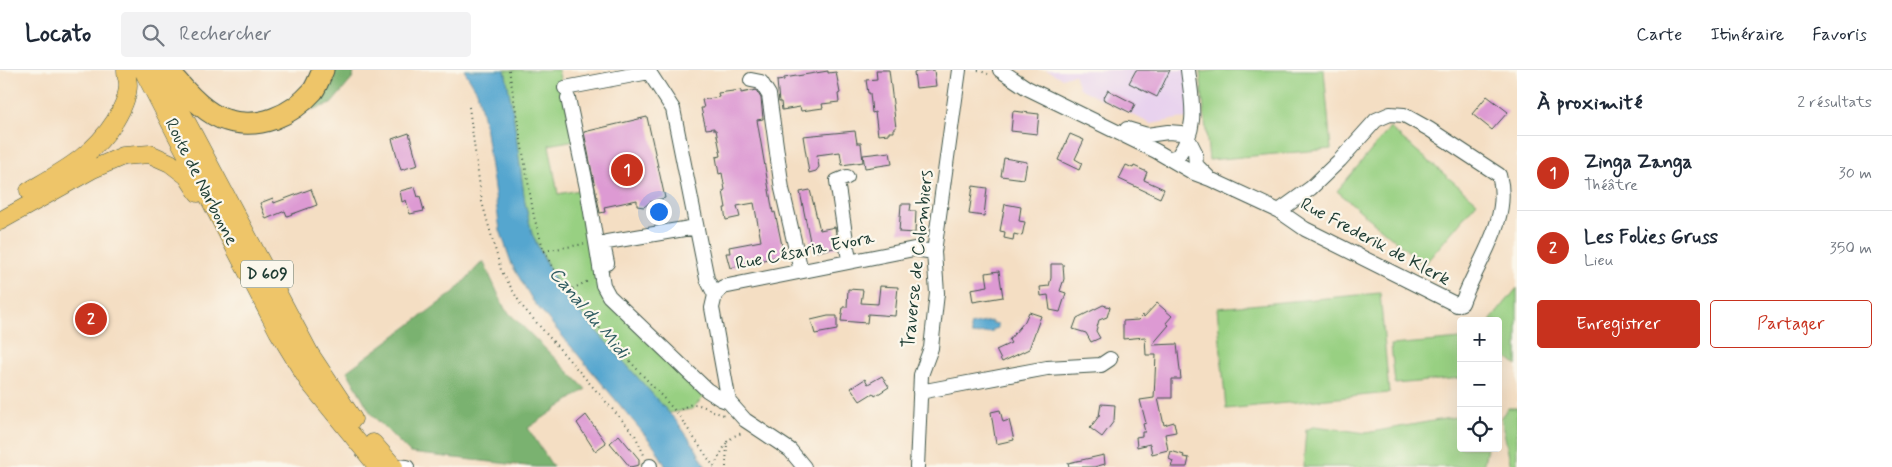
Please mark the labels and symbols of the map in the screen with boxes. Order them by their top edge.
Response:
street label: Route de Narbonne [159,114,243,250]
pin: 1 [611,151,643,189]
street label: Traverse de Colombiers [897,169,939,349]
street label: Rue Frederik de Klerk [1296,192,1454,292]
your location [646,199,672,225]
street label: Rue Césaria Evora [734,226,877,276]
road number: D 609 [241,260,293,288]
water label: Canal du Midi [543,262,636,365]
pin: 2 [75,300,107,338]

